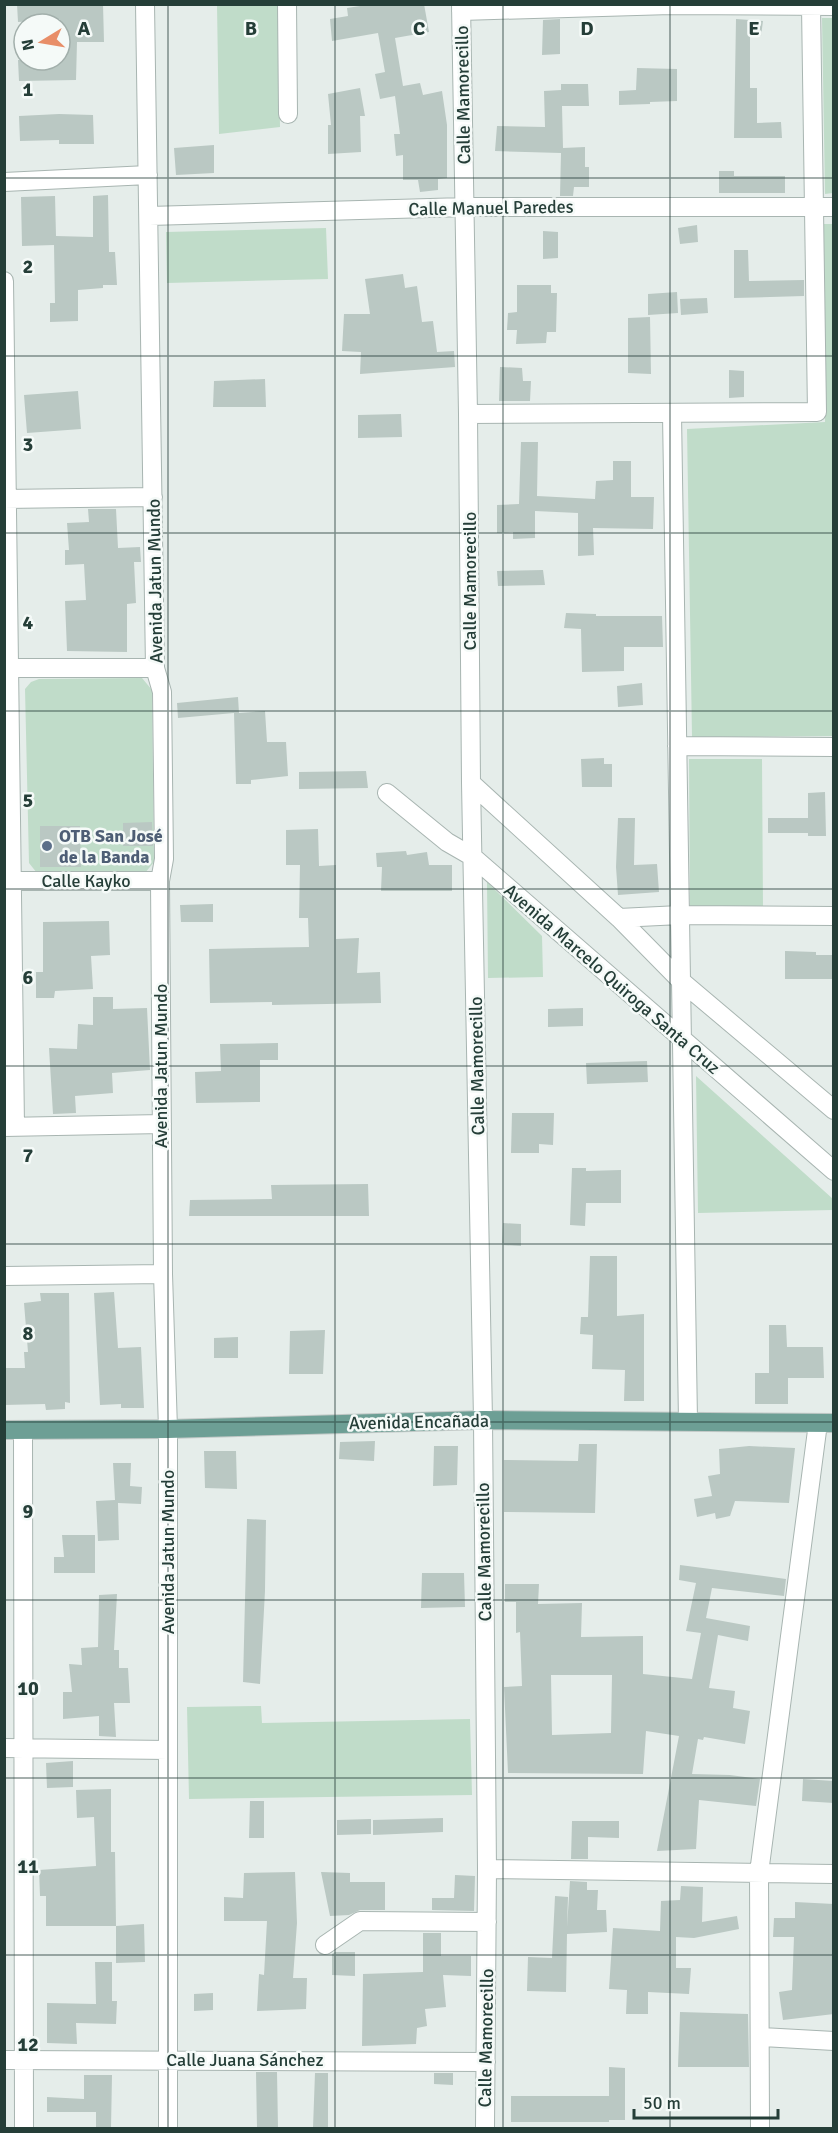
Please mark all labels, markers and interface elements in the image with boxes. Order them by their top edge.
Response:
north arrow [12,12,72,72]
text: A [78,16,91,41]
text: B [245,16,257,41]
text: C [413,16,425,41]
text: D [580,16,594,41]
text: E [748,16,760,41]
street label: Calle Mamorecillo [451,25,475,165]
text: N [17,37,39,52]
text: 1 [23,77,34,102]
street label: Calle Manuel Paredes [408,196,574,220]
text: 2 [23,254,33,279]
text: 3 [23,432,33,457]
street label: Avenida Jatun Mundo [143,499,167,663]
street label: Calle Mamorecillo [459,512,481,650]
text: 4 [23,610,34,635]
text: 5 [23,788,33,813]
place label: OTB San José de la Banda [59,825,163,868]
marker: OTB San José de la Banda [40,839,54,853]
street label: Calle Kayko [41,870,131,892]
street label: Avenida Marcelo Quiroga Santa Cruz [499,879,725,1079]
text: 6 [23,965,34,990]
street label: Avenida Jatun Mundo [150,984,172,1148]
street label: Calle Mamorecillo [465,996,489,1136]
text: 7 [23,1143,34,1168]
text: 8 [23,1321,34,1346]
street label: Avenida Encañada [349,1410,489,1434]
street label: Avenida Jatun Mundo [157,1470,179,1634]
street label: Calle Mamorecillo [472,1482,496,1622]
text: 9 [23,1499,34,1524]
text: 10 [17,1676,39,1701]
text: 11 [17,1854,39,1879]
street label: Calle Mamorecillo [474,1968,498,2108]
text: 12 [17,2032,39,2057]
street label: Calle Juana Sánchez [166,2049,324,2071]
scale bar [634,2082,778,2120]
text: 50 m [643,2092,681,2114]

